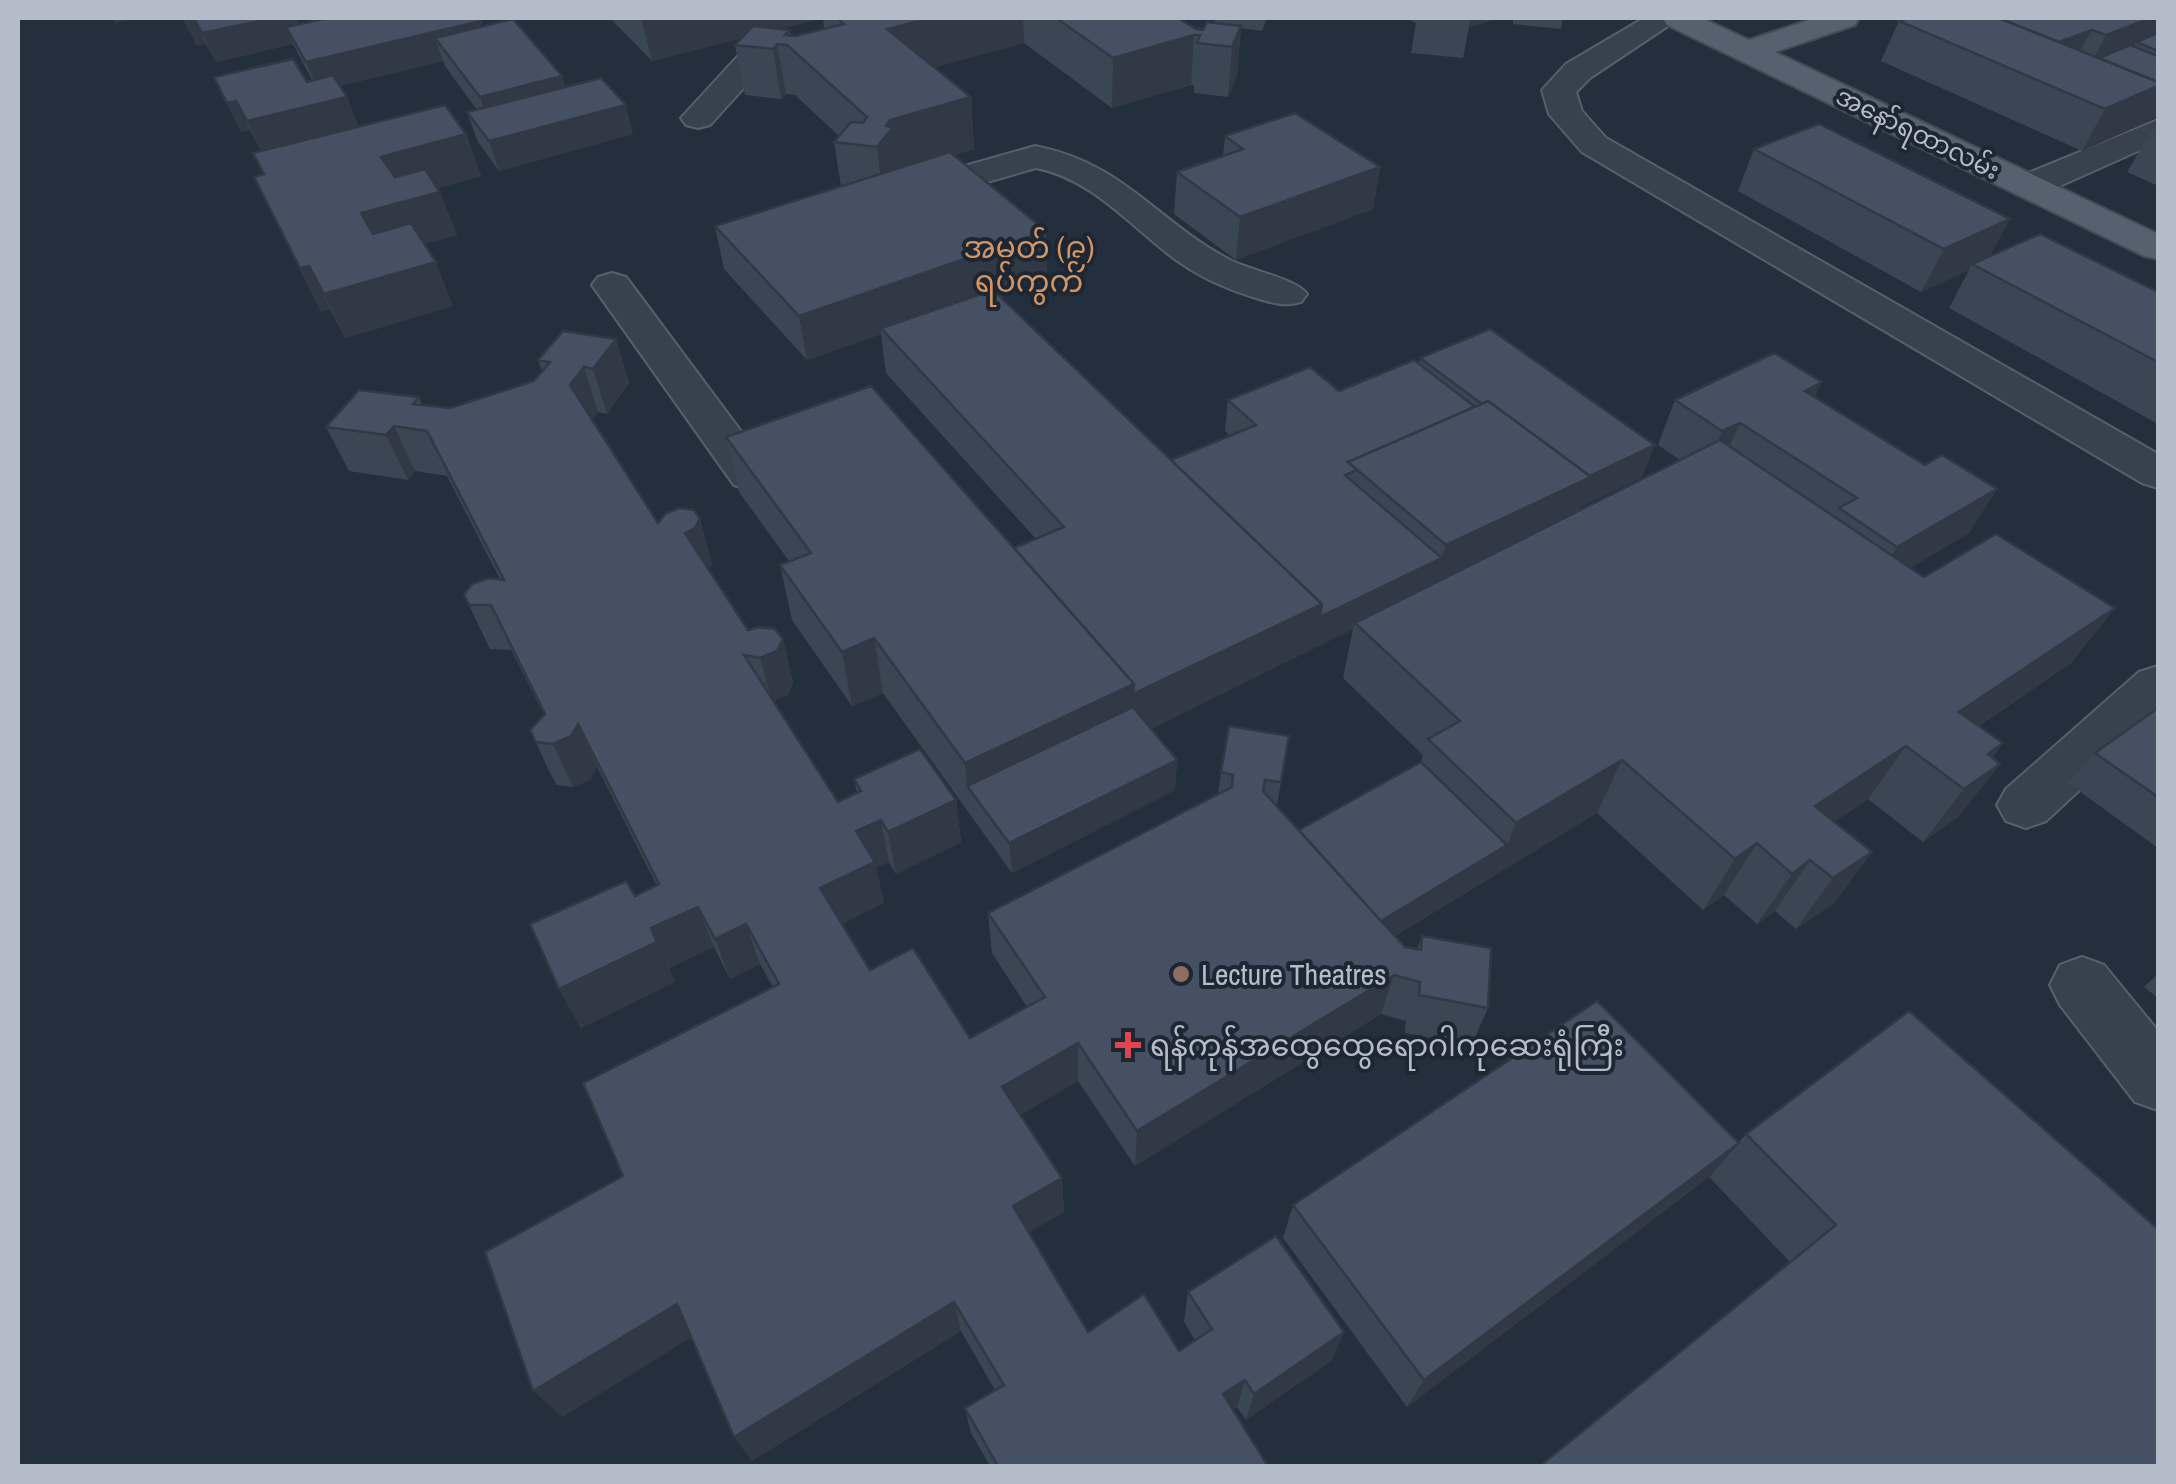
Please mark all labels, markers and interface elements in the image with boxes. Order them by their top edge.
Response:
street label: အနော်ရထာလမ်း [1829,79,2006,191]
district label: အမှတ် (၉) ရပ်ကွက် [964,226,1094,307]
place label: Lecture Theatres [1201,954,1387,994]
marker: Lecture Theatres [1170,963,1192,985]
place label: ရန်ကုန်အထွေထွေရောဂါကုဆေးရုံကြီး [1150,1024,1624,1071]
marker: ရန်ကုန်အထွေထွေရောဂါကုဆေးရုံကြီး [1115,1032,1141,1058]

